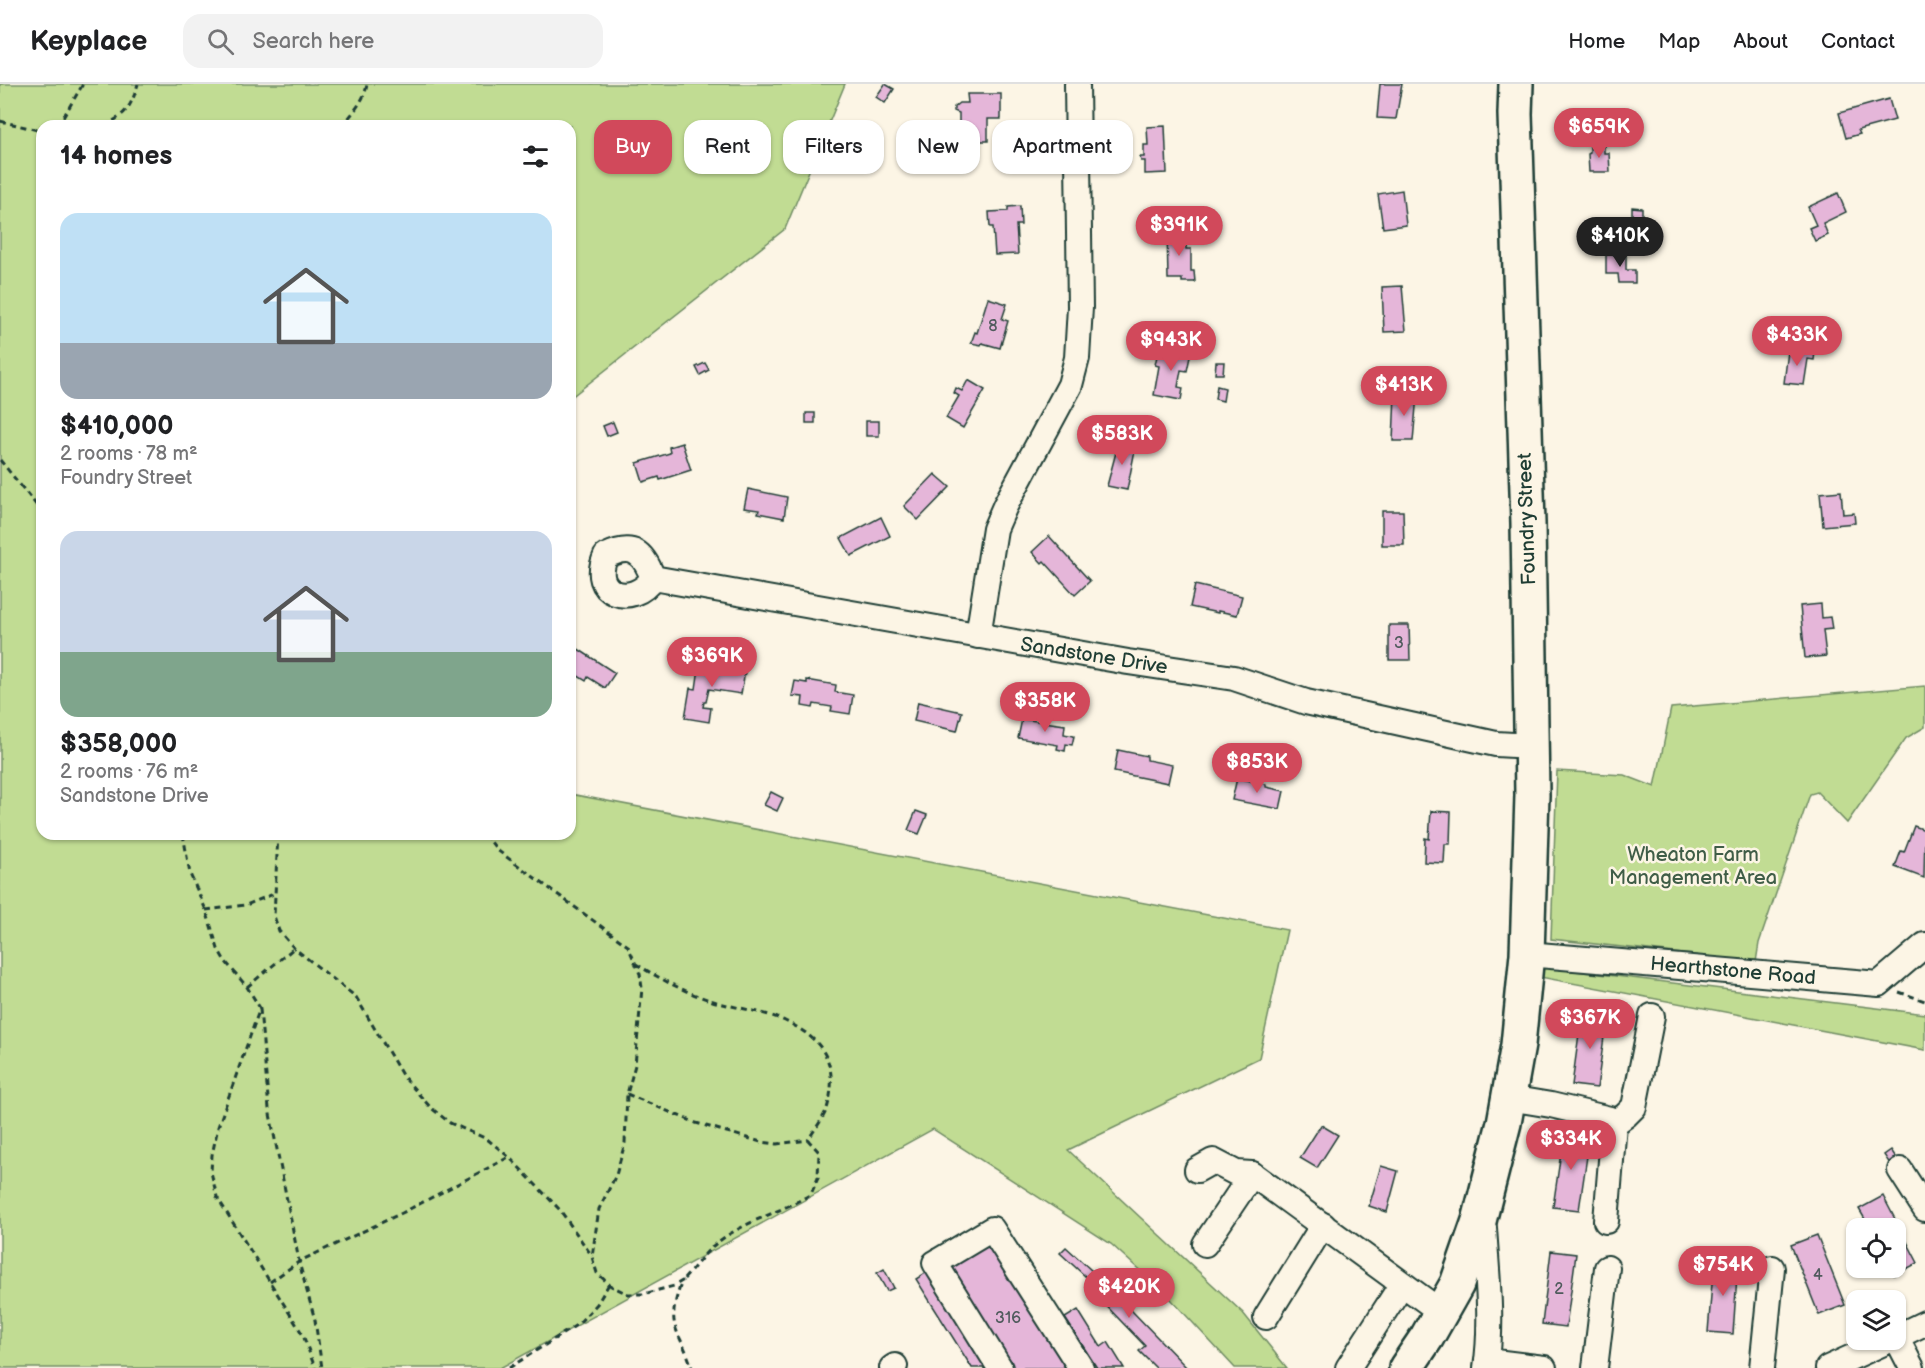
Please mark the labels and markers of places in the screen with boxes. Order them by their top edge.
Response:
pin: $659K [1557,108,1641,159]
pin: $391K [1137,206,1221,257]
pin: $410K [1578,217,1662,268]
pin: $433K [1755,316,1839,367]
pin: $943K [1129,321,1213,372]
pin: $413K [1362,366,1446,417]
pin: $583K [1080,415,1164,466]
pin: $369K [670,637,754,688]
pin: $358K [1003,682,1087,733]
pin: $853K [1215,743,1299,794]
pin: $367K [1548,999,1632,1050]
pin: $334K [1529,1120,1613,1171]
pin: $754K [1681,1246,1765,1297]
pin: $420K [1087,1268,1171,1319]

